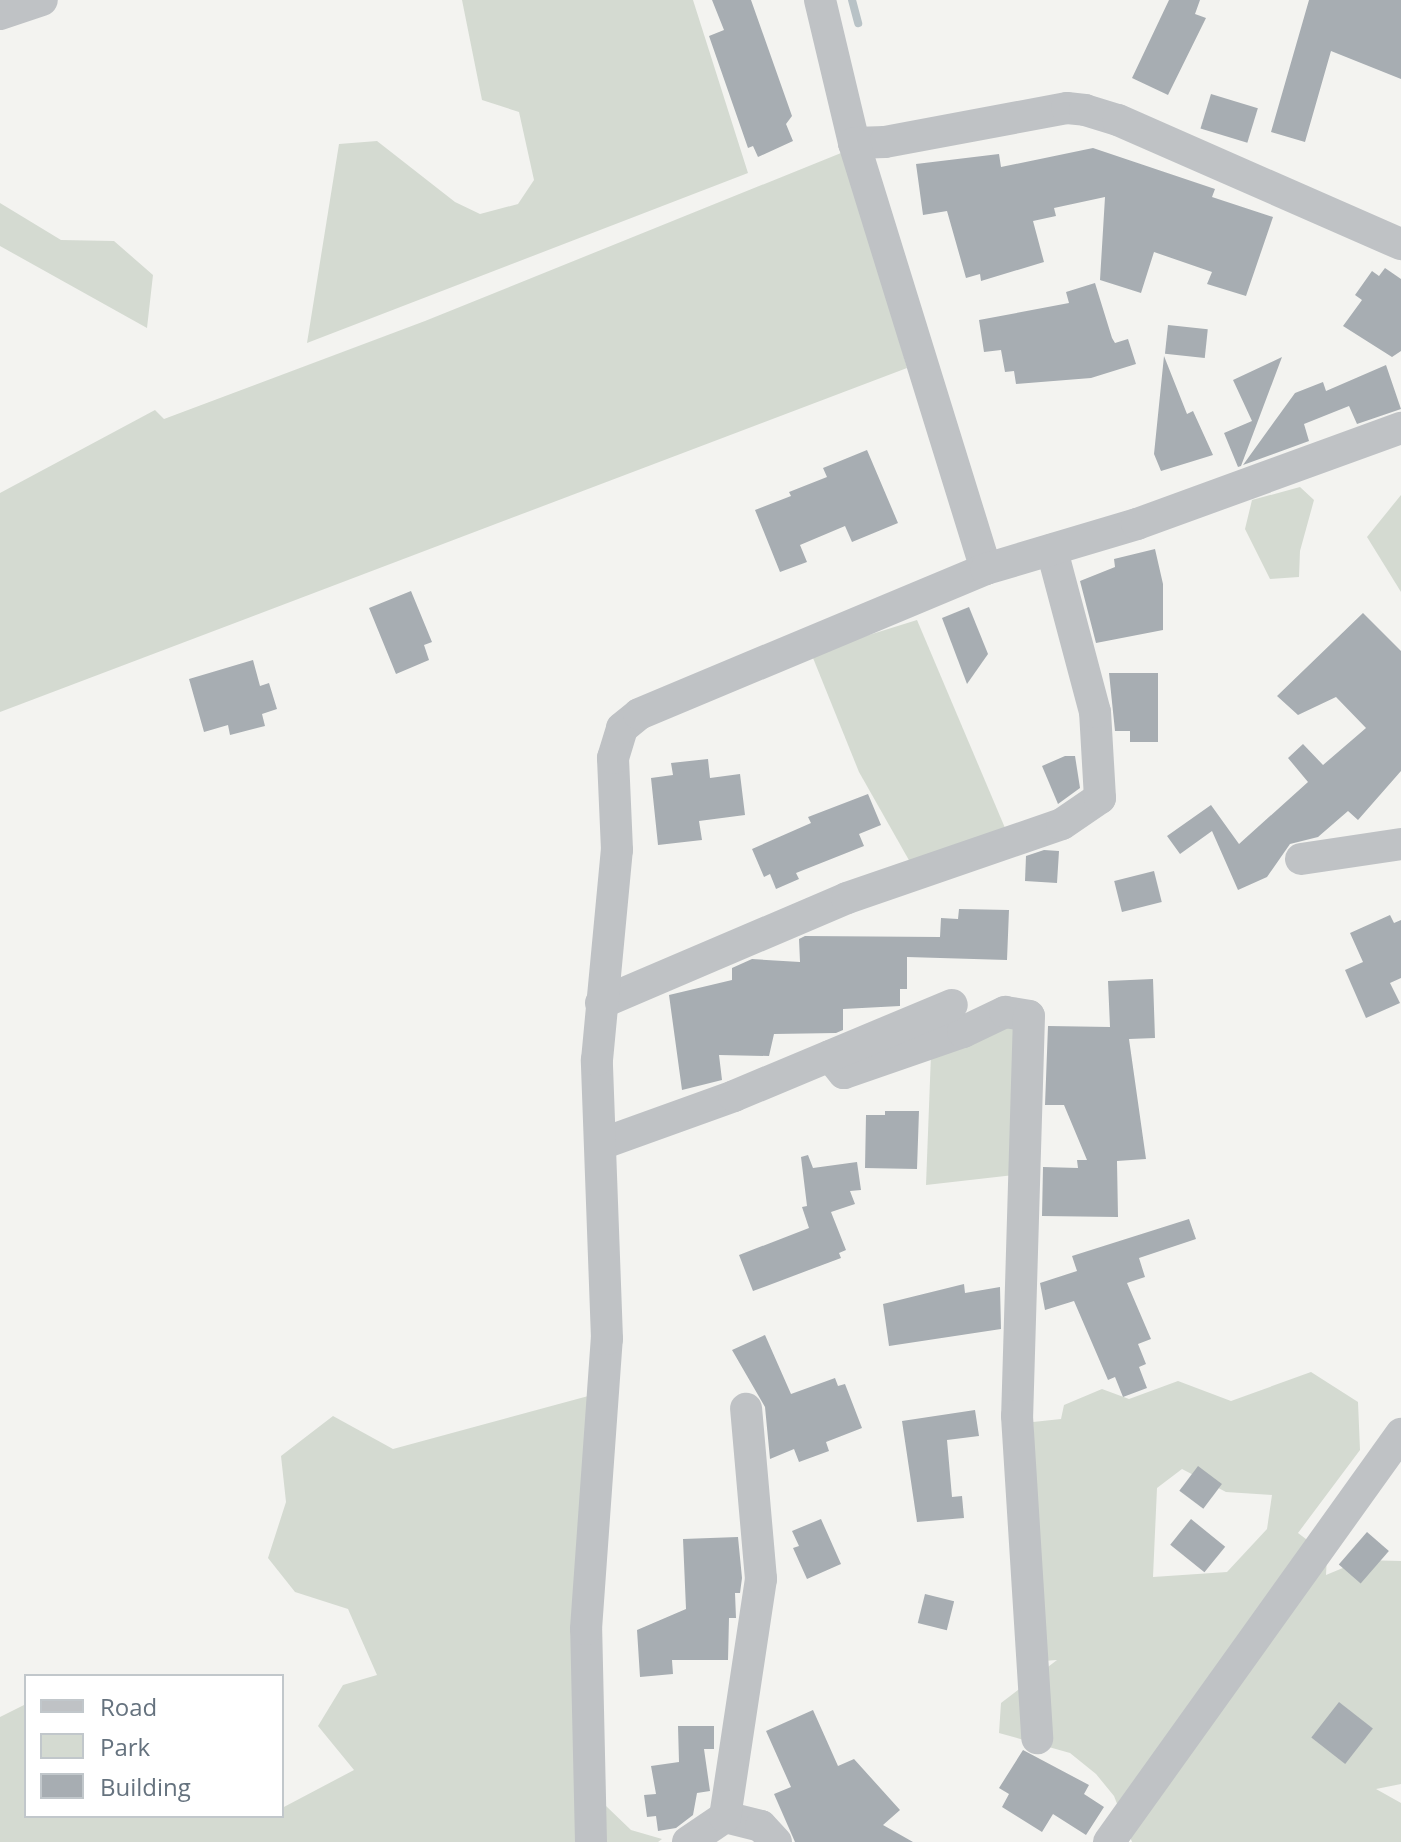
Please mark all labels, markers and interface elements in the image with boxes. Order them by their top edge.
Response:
legend [24,1674,284,1818]
text: Road [100,1690,157,1723]
text: Park [100,1730,150,1763]
text: Building [100,1770,191,1803]

